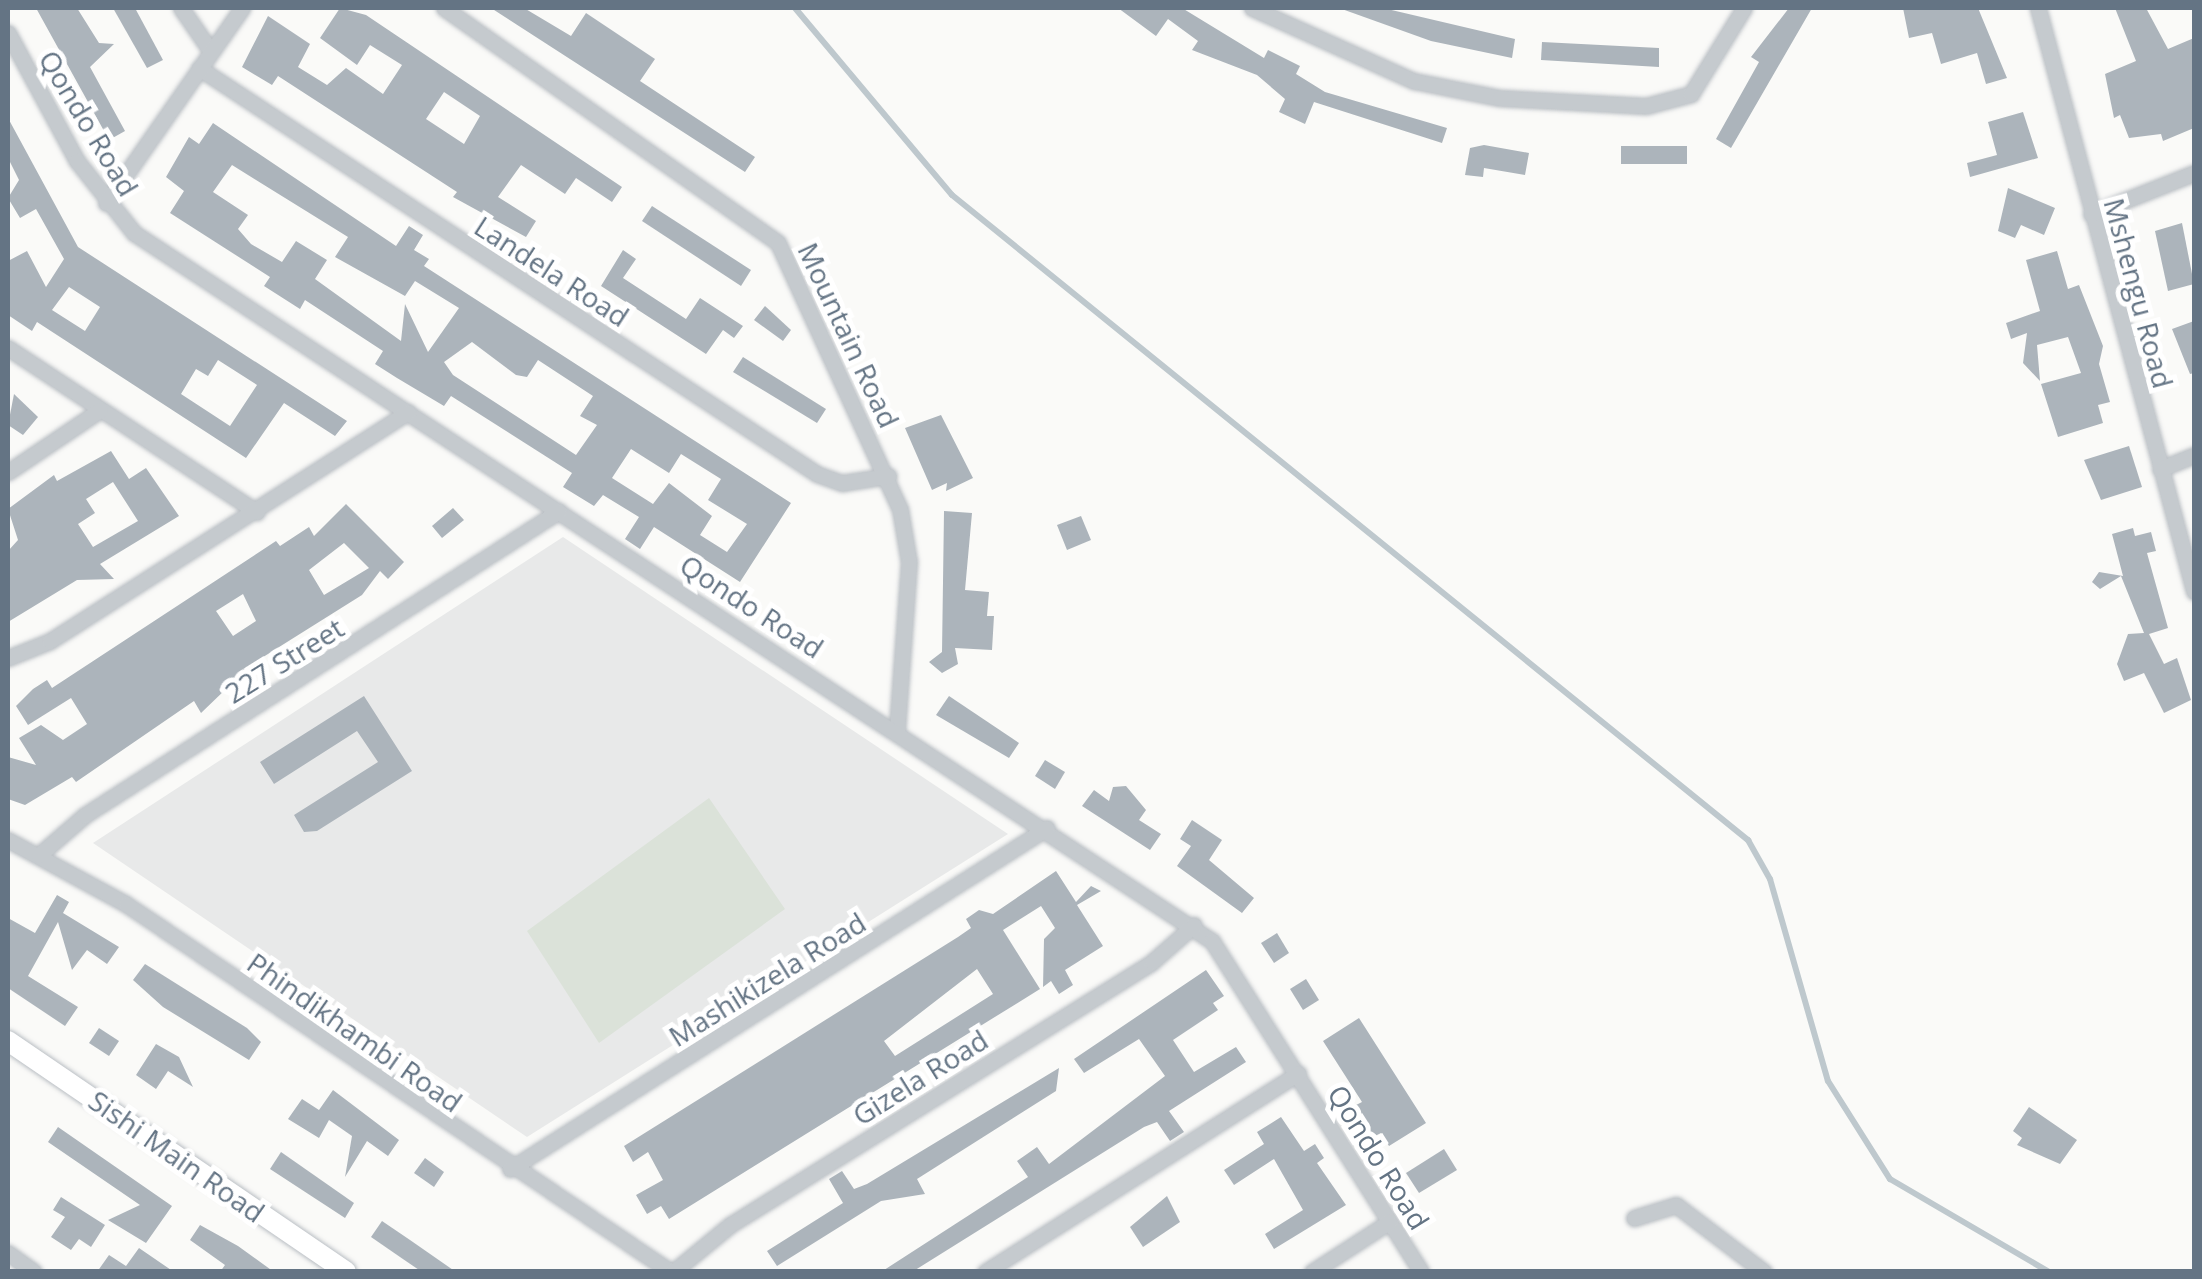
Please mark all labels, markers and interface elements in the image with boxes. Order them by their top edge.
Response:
street label: Qondo Road [32,44,146,202]
street label: Mshengu Road [2098,194,2180,392]
street label: Landela Road [469,209,635,333]
street label: Mountain Road [791,237,907,433]
street label: Qondo Road [674,547,830,665]
street label: 227 Street [218,610,350,710]
street label: Mashikizela Road [662,905,872,1053]
street label: Phindikhambi Road [241,945,469,1119]
street label: Gizela Road [846,1022,994,1132]
street label: Qondo Road [1321,1079,1437,1235]
street label: Sishi Main Road [83,1083,271,1229]

